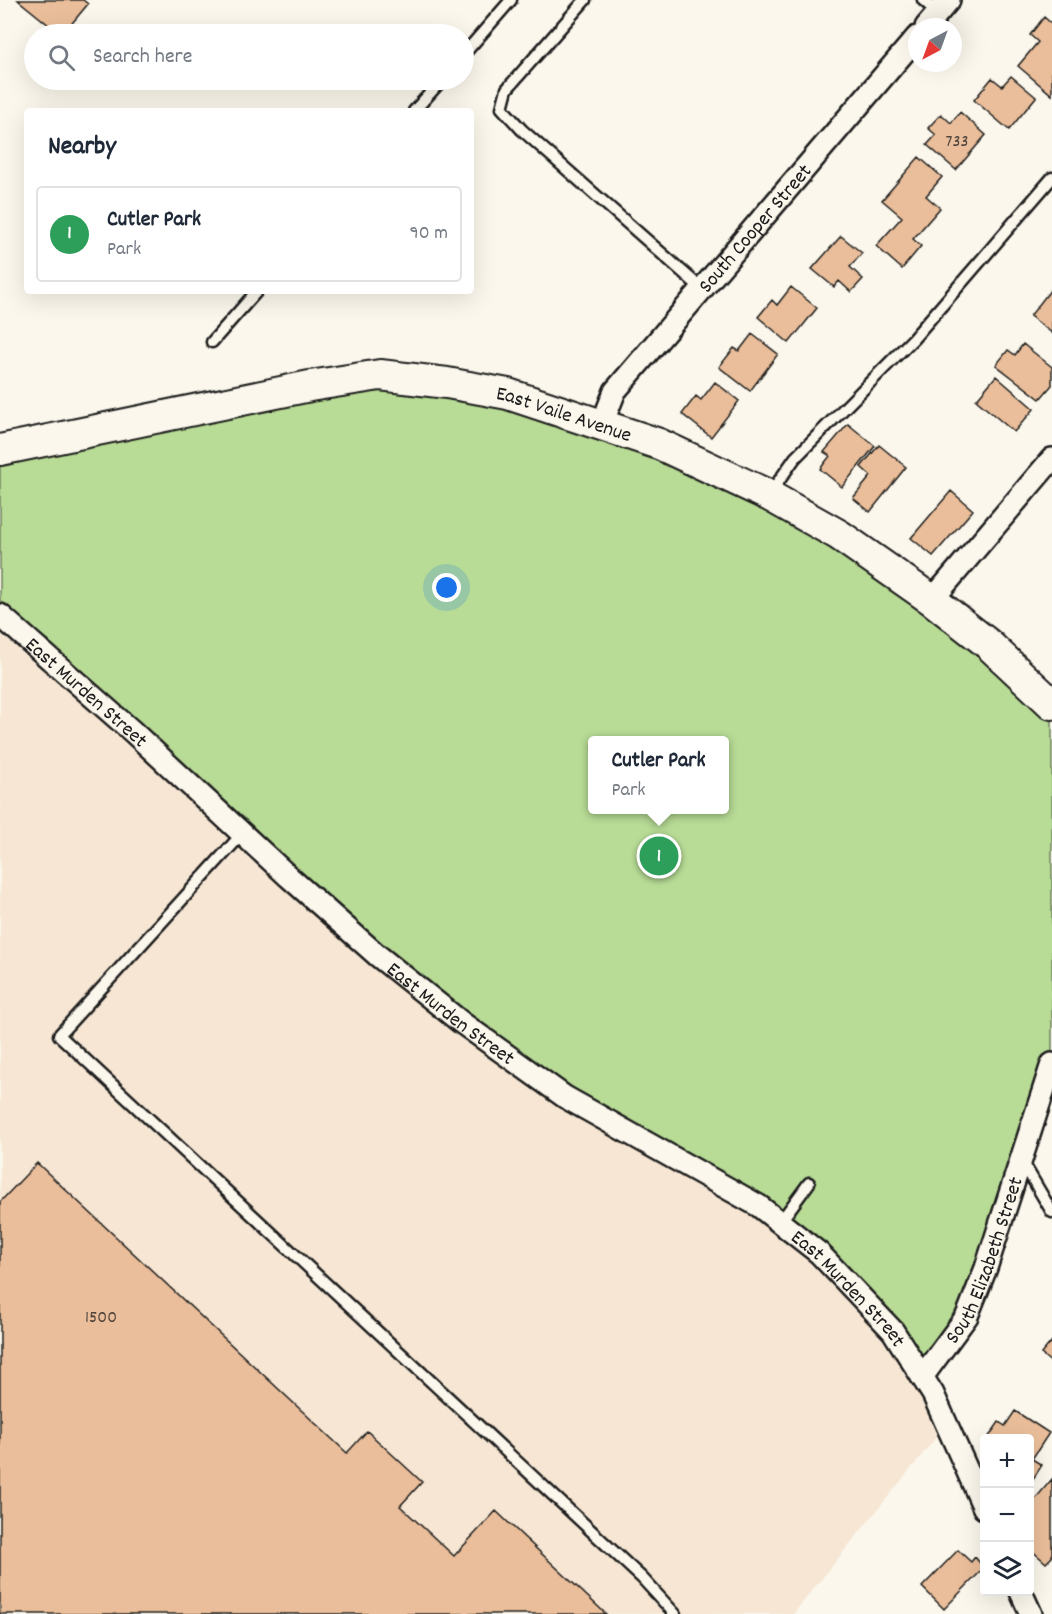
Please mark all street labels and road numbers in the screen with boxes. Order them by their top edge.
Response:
street label: South Cooper Street [693,158,821,301]
street label: East Vaile Avenue [494,380,635,452]
street label: East Murden Street [17,632,153,756]
street label: East Murden Street [379,956,520,1074]
street label: South Elizabeth Street [939,1173,1033,1351]
street label: East Murden Street [783,1224,912,1354]

